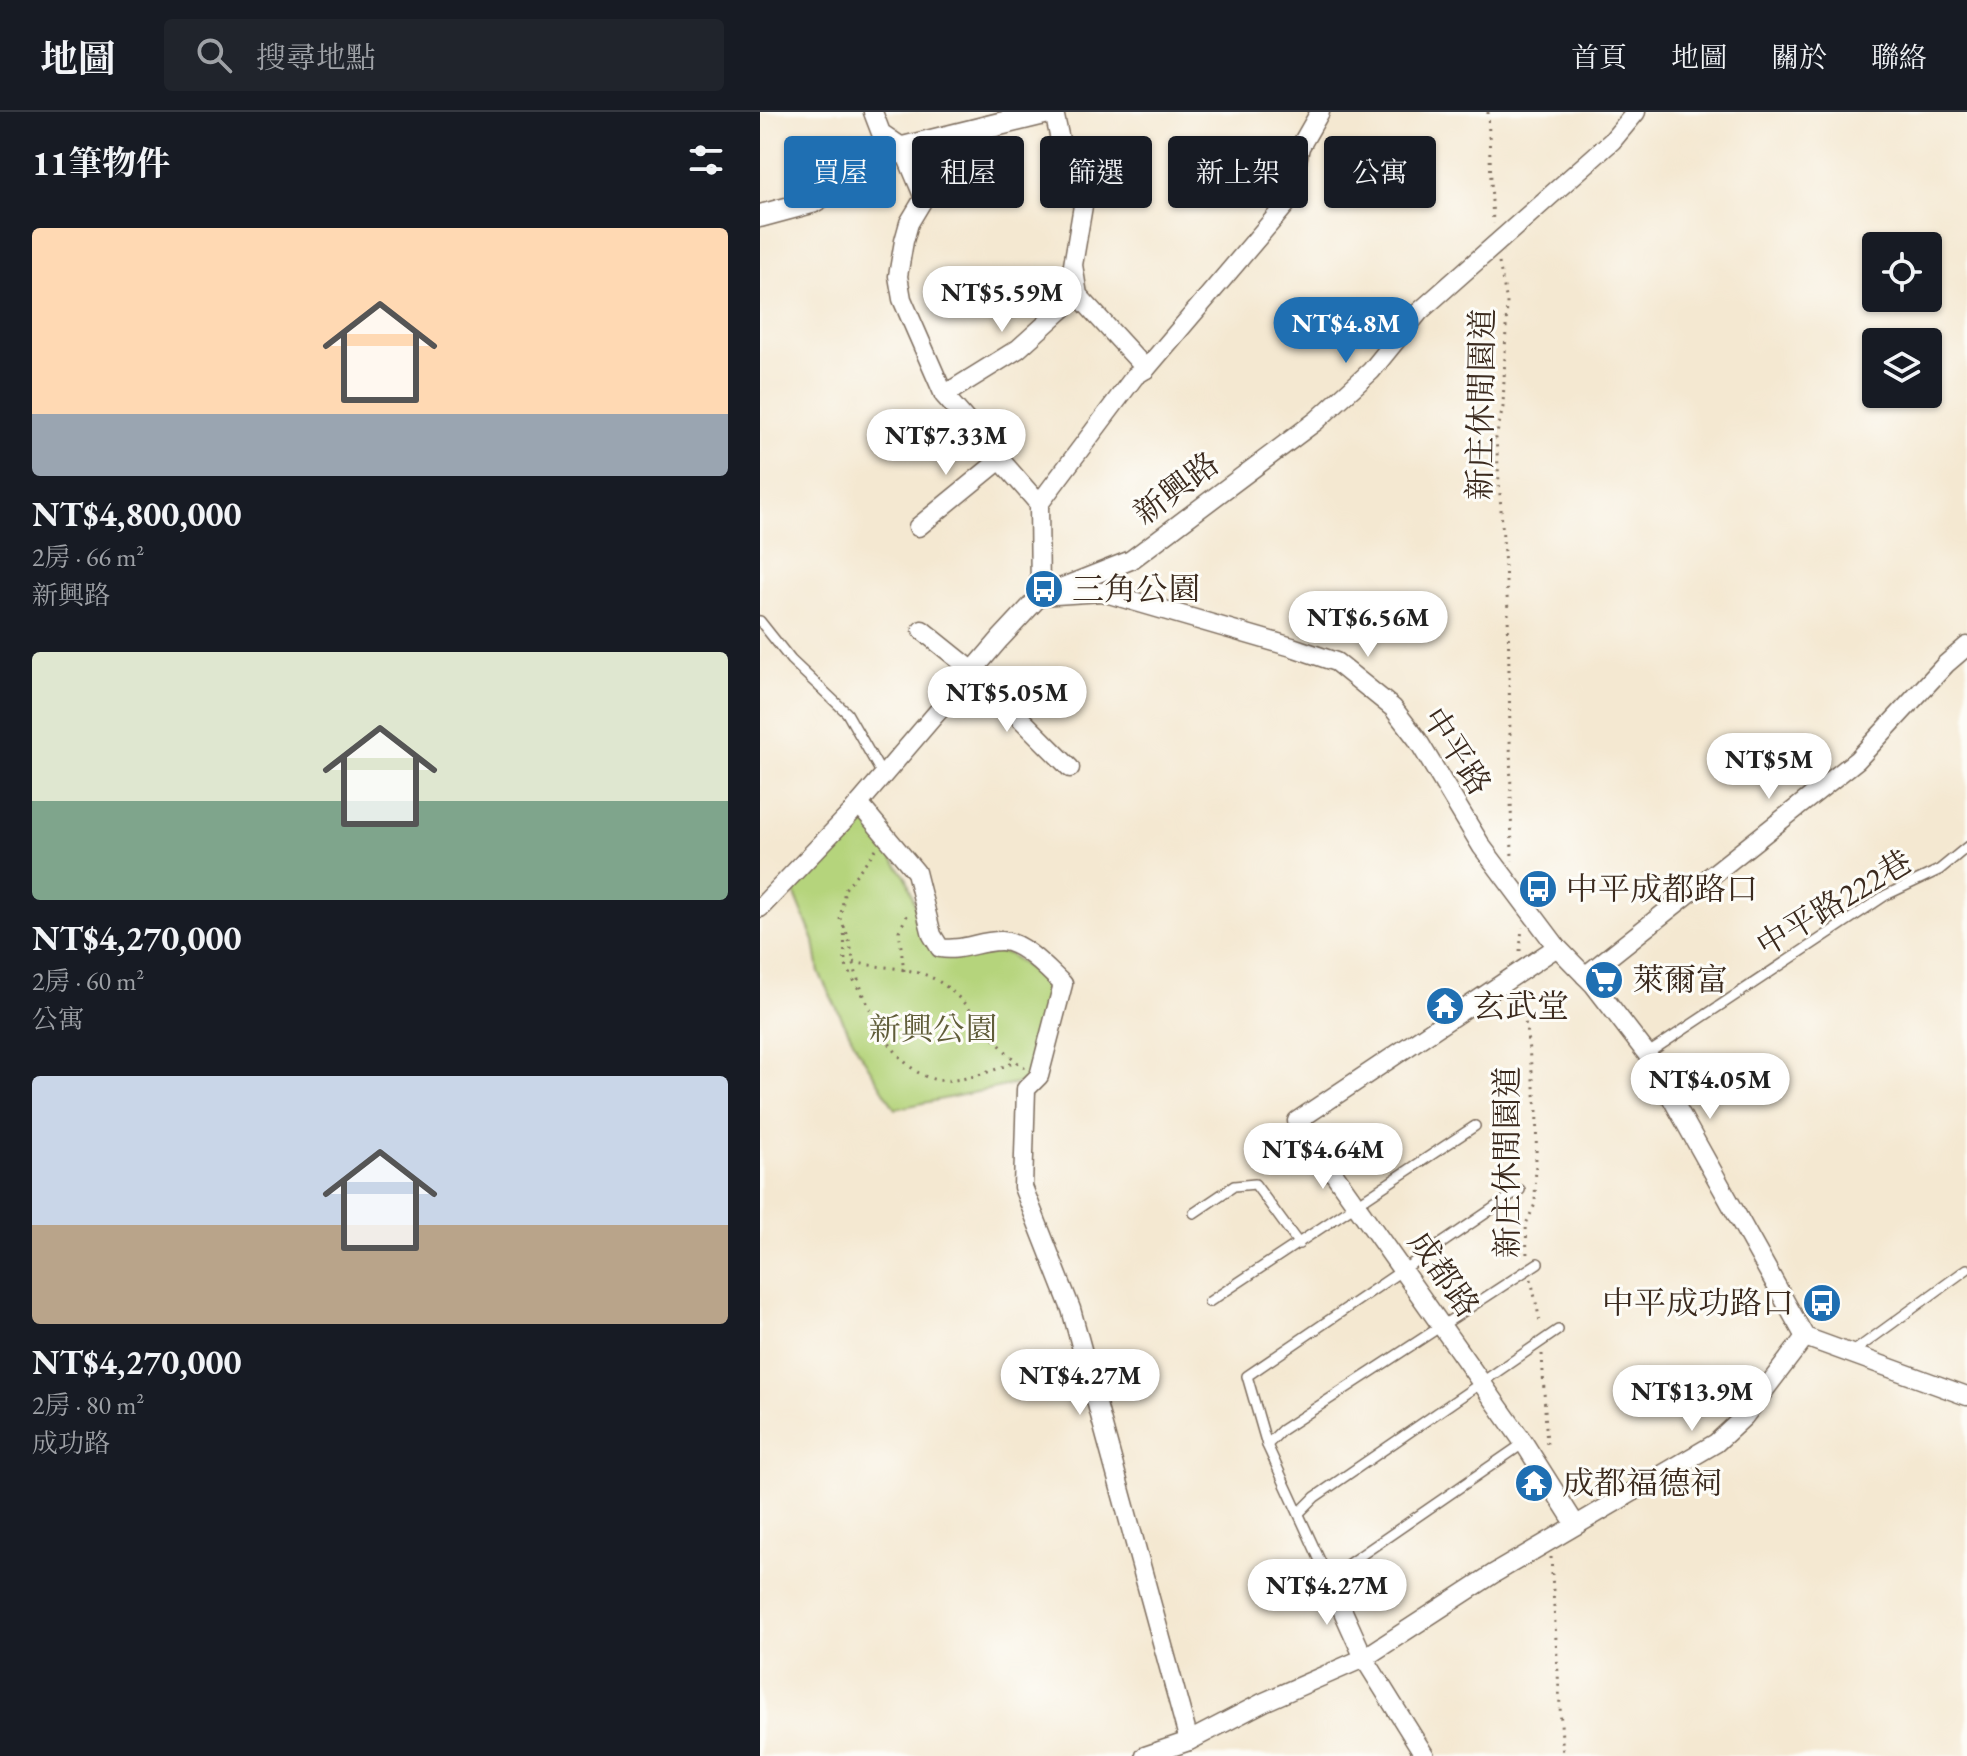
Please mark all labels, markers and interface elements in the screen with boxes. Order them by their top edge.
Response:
search box [164,19,724,91]
icon: search [192,33,236,77]
text: 地圖 [40,34,116,83]
text: 搜尋地點 [256,38,376,77]
text: 首頁 [1571,39,1627,75]
text: 地圖 [1671,39,1727,75]
text: 關於 [1771,39,1827,75]
text: 聯絡 [1871,39,1927,75]
chip: 買屋 [784,136,896,208]
chip: 租屋 [912,136,1024,208]
chip: 篩選 [1040,136,1152,208]
chip: 新上架 [1168,136,1308,208]
chip: 公寓 [1324,136,1436,208]
icon: filters [684,138,728,182]
text: 11筆物件 [32,141,170,185]
map controls [1862,232,1942,408]
button: locate [1862,232,1942,312]
pin: NT$5.59M [919,266,1085,334]
text: NT$5.59M [941,275,1063,309]
icon: home [308,280,452,424]
pin: NT$4.8M [1272,297,1420,365]
text: NT$4.8M [1292,306,1400,340]
street label: 新庄休閒園道 [1458,308,1504,500]
button: layers [1862,328,1942,408]
pin: NT$7.33M [863,409,1029,477]
text: NT$7.33M [885,418,1007,452]
street label: 新興路 [1125,442,1227,534]
text: NT$4,800,000 [32,492,242,536]
text: 2房 · 66 m² [32,540,144,574]
bus stop icon: 三角公園 [1023,568,1065,610]
place label: 三角公園 [1072,568,1200,610]
text: 新興路 [32,578,110,612]
pin: NT$6.56M [1285,591,1451,659]
text: NT$6.56M [1307,600,1429,634]
pin: NT$5.05M [924,666,1090,734]
text: NT$5.05M [946,675,1068,709]
street label: 中平路 [1413,699,1501,803]
icon: home [308,704,452,848]
pin: NT$5M [1713,733,1825,801]
text: NT$5M [1725,742,1813,776]
street label: 中平路222巷 [1749,840,1919,966]
bus stop icon: 中平成都路口 [1517,868,1559,910]
place label: 中平成都路口 [1566,868,1758,910]
text: NT$4,270,000 [32,916,242,960]
supermarket icon: 萊爾富 [1583,959,1625,1001]
place label: 萊爾富 [1632,959,1728,1001]
text: 2房 · 60 m² [32,964,144,998]
temple icon: 玄武堂 [1424,985,1466,1027]
place label: 玄武堂 [1473,985,1569,1027]
text: 公寓 [32,1002,84,1036]
park label: 新興公園 [869,1008,997,1050]
pin: NT$4.05M [1627,1053,1793,1121]
text: NT$4.05M [1649,1062,1771,1096]
street label: 新庄休閒園道 [1486,1066,1528,1258]
pin: NT$4.64M [1240,1123,1406,1191]
icon: home [308,1128,452,1272]
text: NT$4.64M [1262,1132,1384,1166]
street label: 成都路 [1399,1223,1489,1325]
place label: 中平成功路口 [1602,1282,1794,1324]
bus stop icon: 中平成功路口 [1801,1282,1843,1324]
text: NT$4,270,000 [32,1340,242,1384]
pin: NT$4.27M [997,1349,1163,1417]
text: NT$4.27M [1019,1358,1141,1392]
pin: NT$13.9M [1609,1365,1775,1433]
text: NT$13.9M [1631,1374,1753,1408]
text: 2房 · 80 m² [32,1388,144,1422]
text: 成功路 [32,1426,110,1460]
temple icon: 成都福德祠 [1513,1462,1555,1504]
place label: 成都福德祠 [1562,1462,1722,1504]
pin: NT$4.27M [1244,1559,1410,1627]
text: NT$4.27M [1266,1568,1388,1602]

